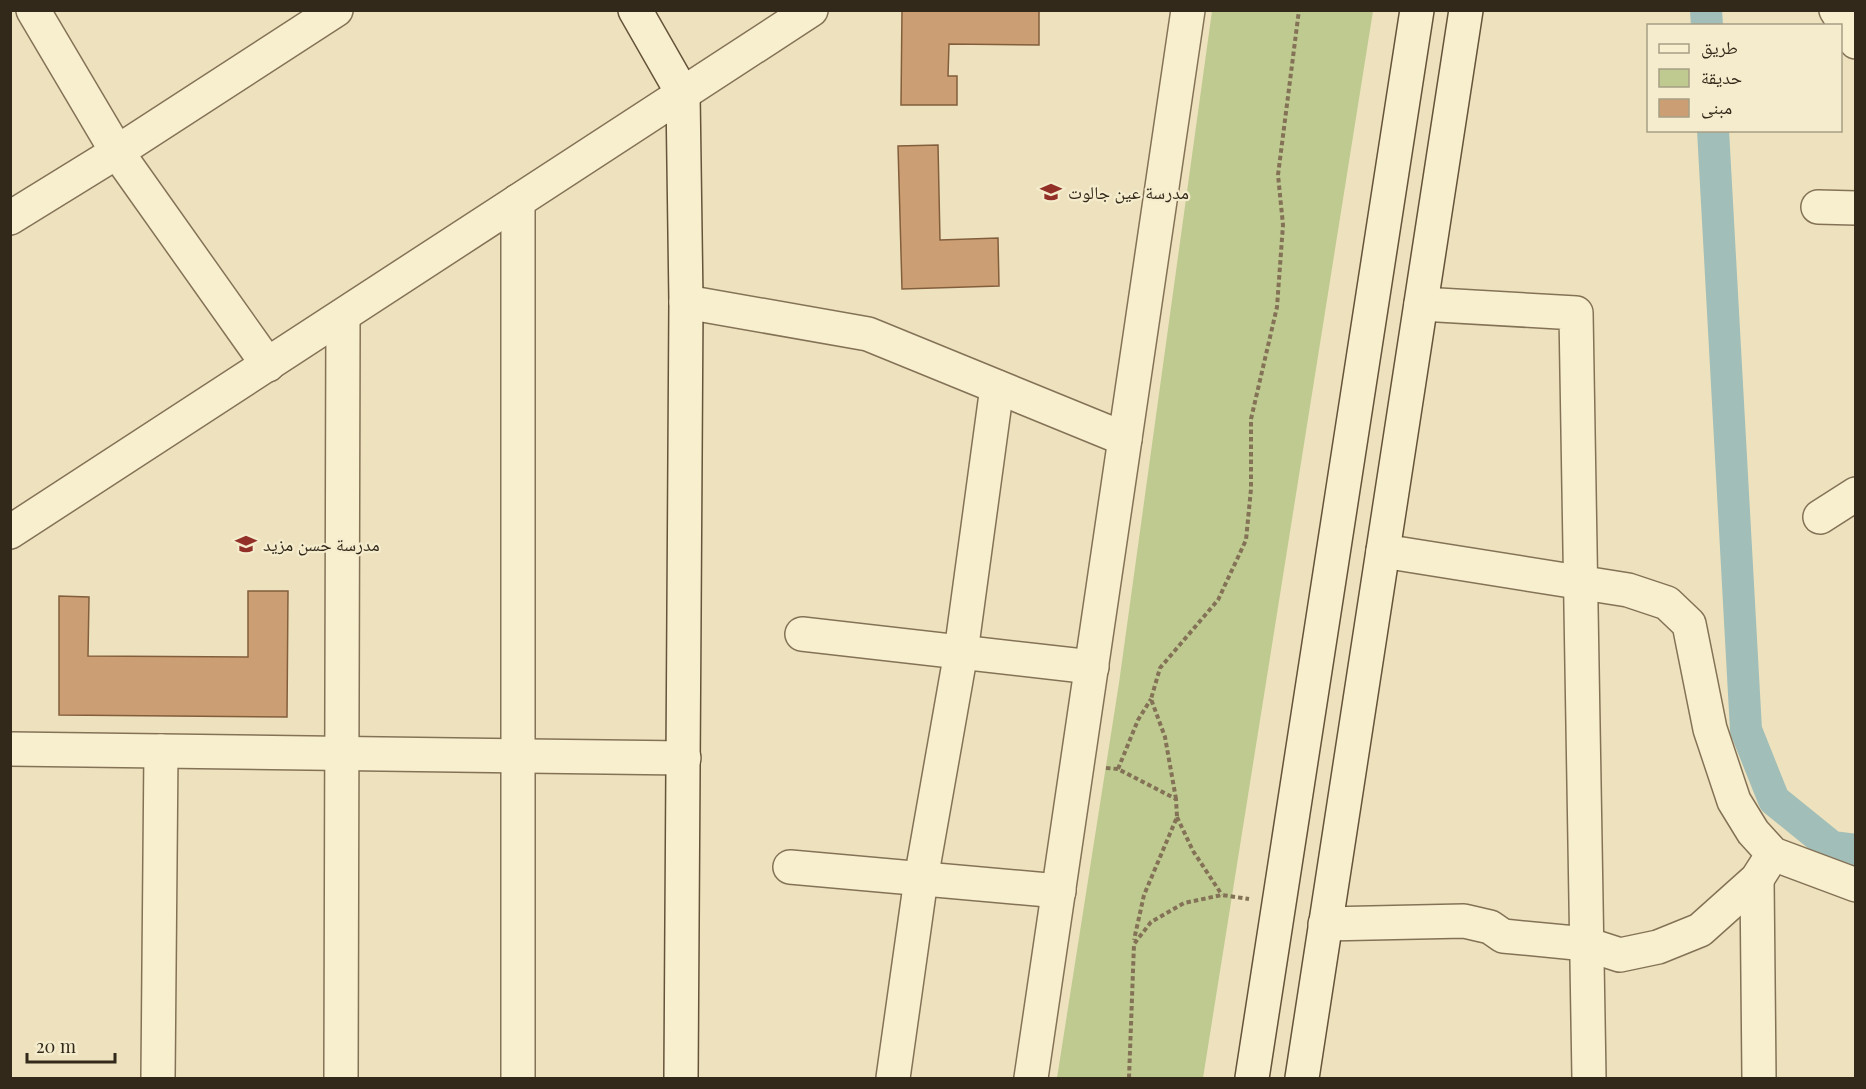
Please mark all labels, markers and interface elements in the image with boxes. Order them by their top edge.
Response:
legend [1647,24,1842,132]
text: طريق [1701,35,1738,59]
text: حديقة [1701,65,1742,89]
text: مبنى [1701,95,1732,119]
school or university icon: مدرسة عين جالوت [1039,180,1063,204]
place label: مدرسة عين جالوت [1068,180,1189,204]
school or university icon: مدرسة حسن مزيد [234,532,258,556]
place label: مدرسة حسن مزيد [263,532,380,556]
scale bar [27,1026,116,1064]
text: 20 m [36,1034,76,1058]

